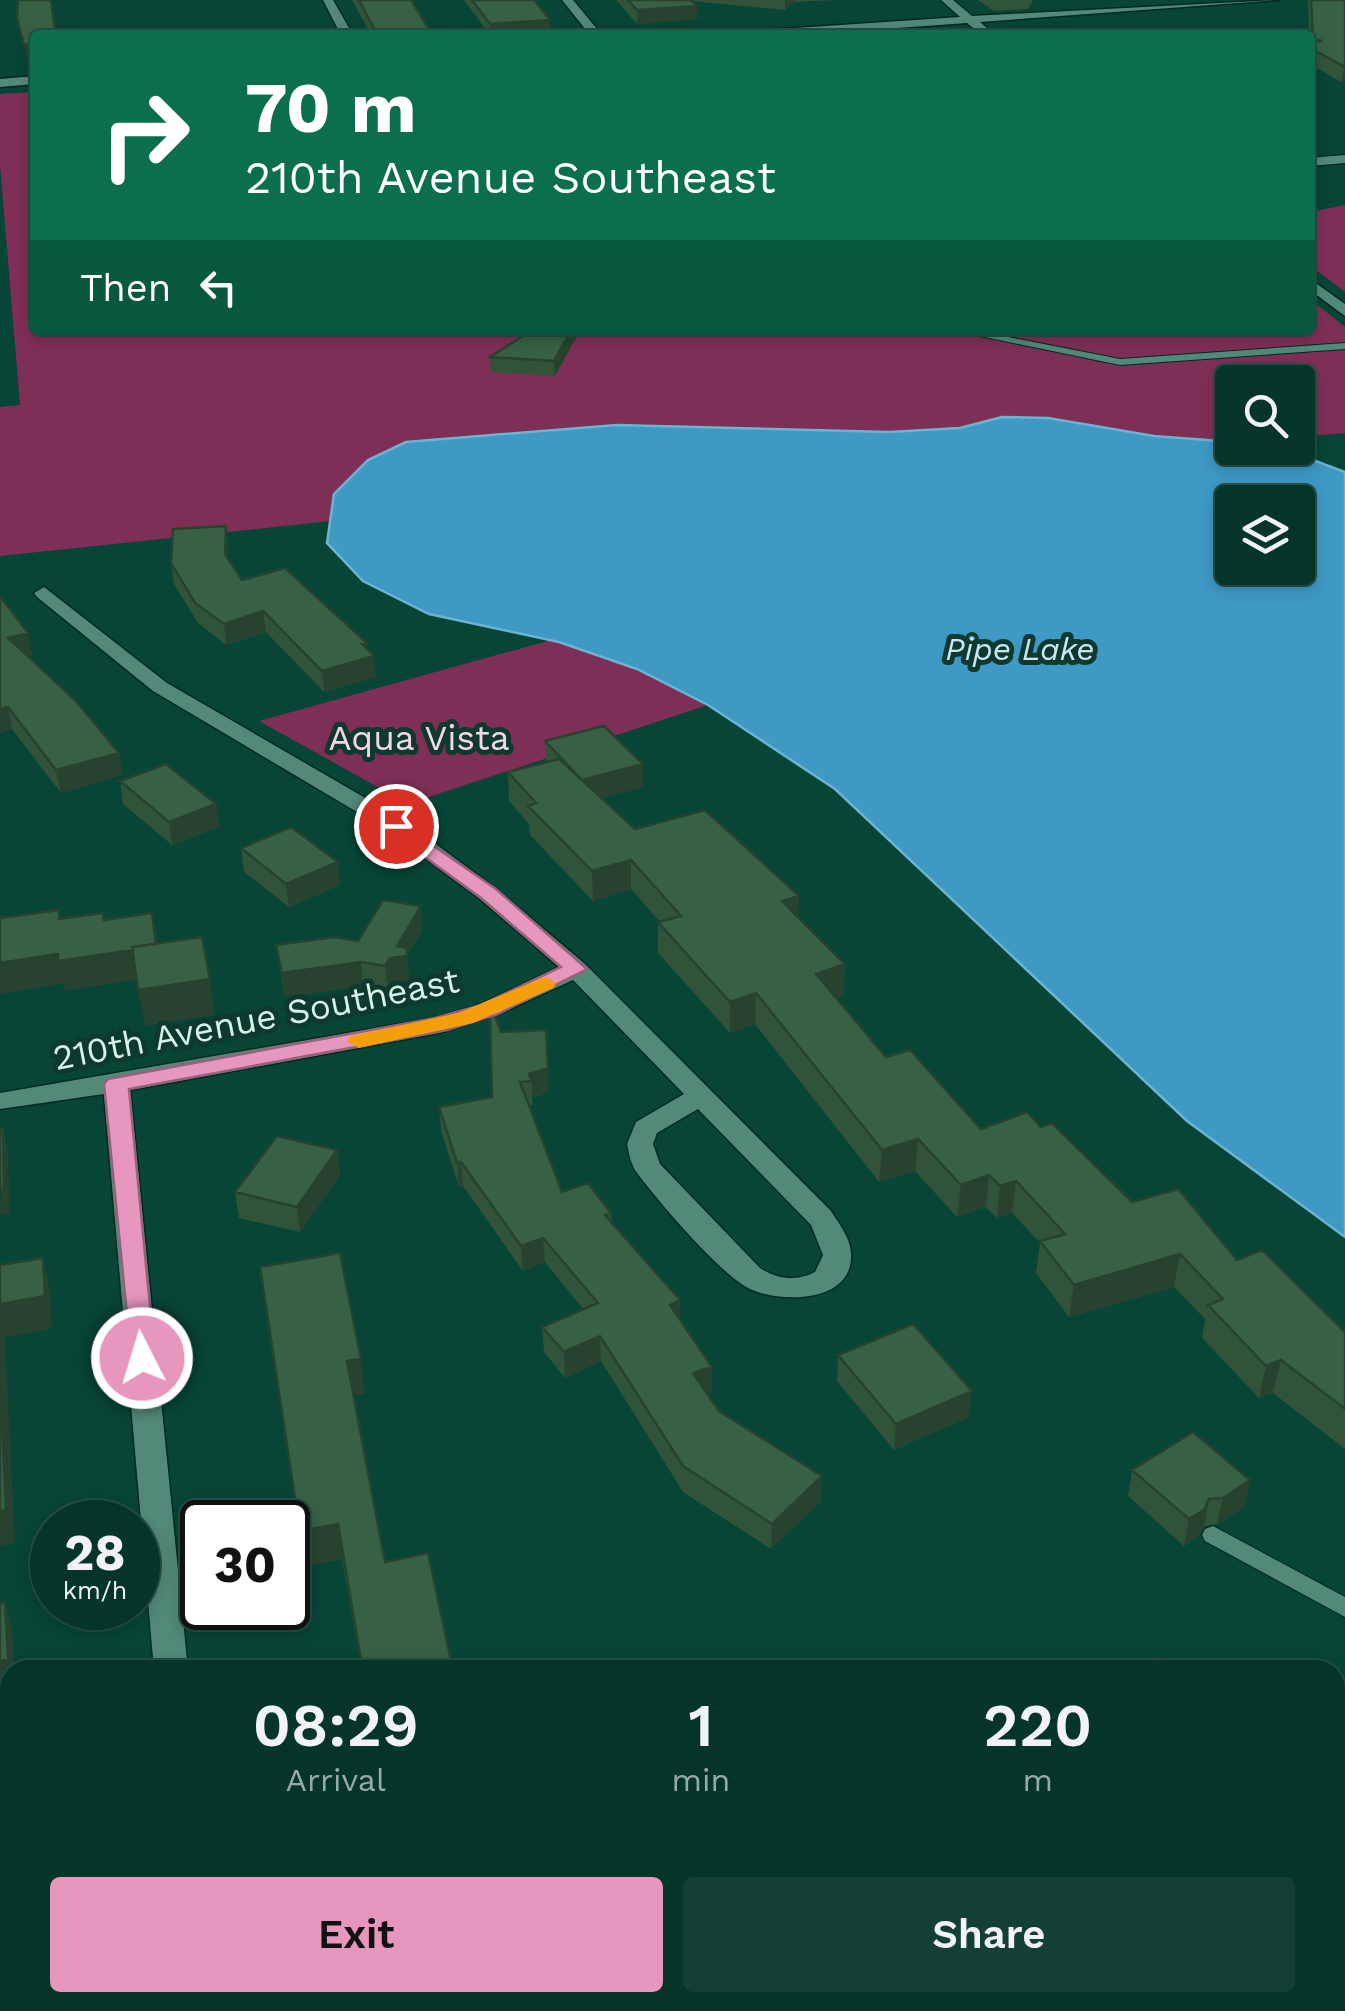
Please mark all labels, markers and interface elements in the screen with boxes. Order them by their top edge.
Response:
text: 70 m [245,67,417,149]
icon: right [80,70,210,200]
text: 210th Avenue Southeast [245,151,776,204]
icon: left [191,260,246,315]
text: Then [80,266,171,310]
map controls [1215,365,1315,585]
button: search [1215,365,1315,465]
button: layers [1215,485,1315,585]
water label: Pipe Lake [945,630,1095,668]
park label: Aqua Vista [329,717,510,759]
pin [354,784,439,869]
icon: arrive [369,799,424,854]
street label: 210th Avenue Southeast [49,959,463,1079]
position arrow [90,1306,194,1410]
speed limit sign: 30 [180,1500,310,1630]
text: 28 [64,1523,126,1582]
text: km/h [63,1576,127,1605]
text: 08:29 [253,1690,419,1761]
text: 1 [688,1690,713,1761]
text: 220 [983,1690,1092,1761]
text: Arrival [286,1761,386,1799]
text: min [672,1761,730,1799]
text: m [1022,1761,1053,1799]
button: Exit [50,1877,663,1992]
button: Share [683,1877,1295,1992]

